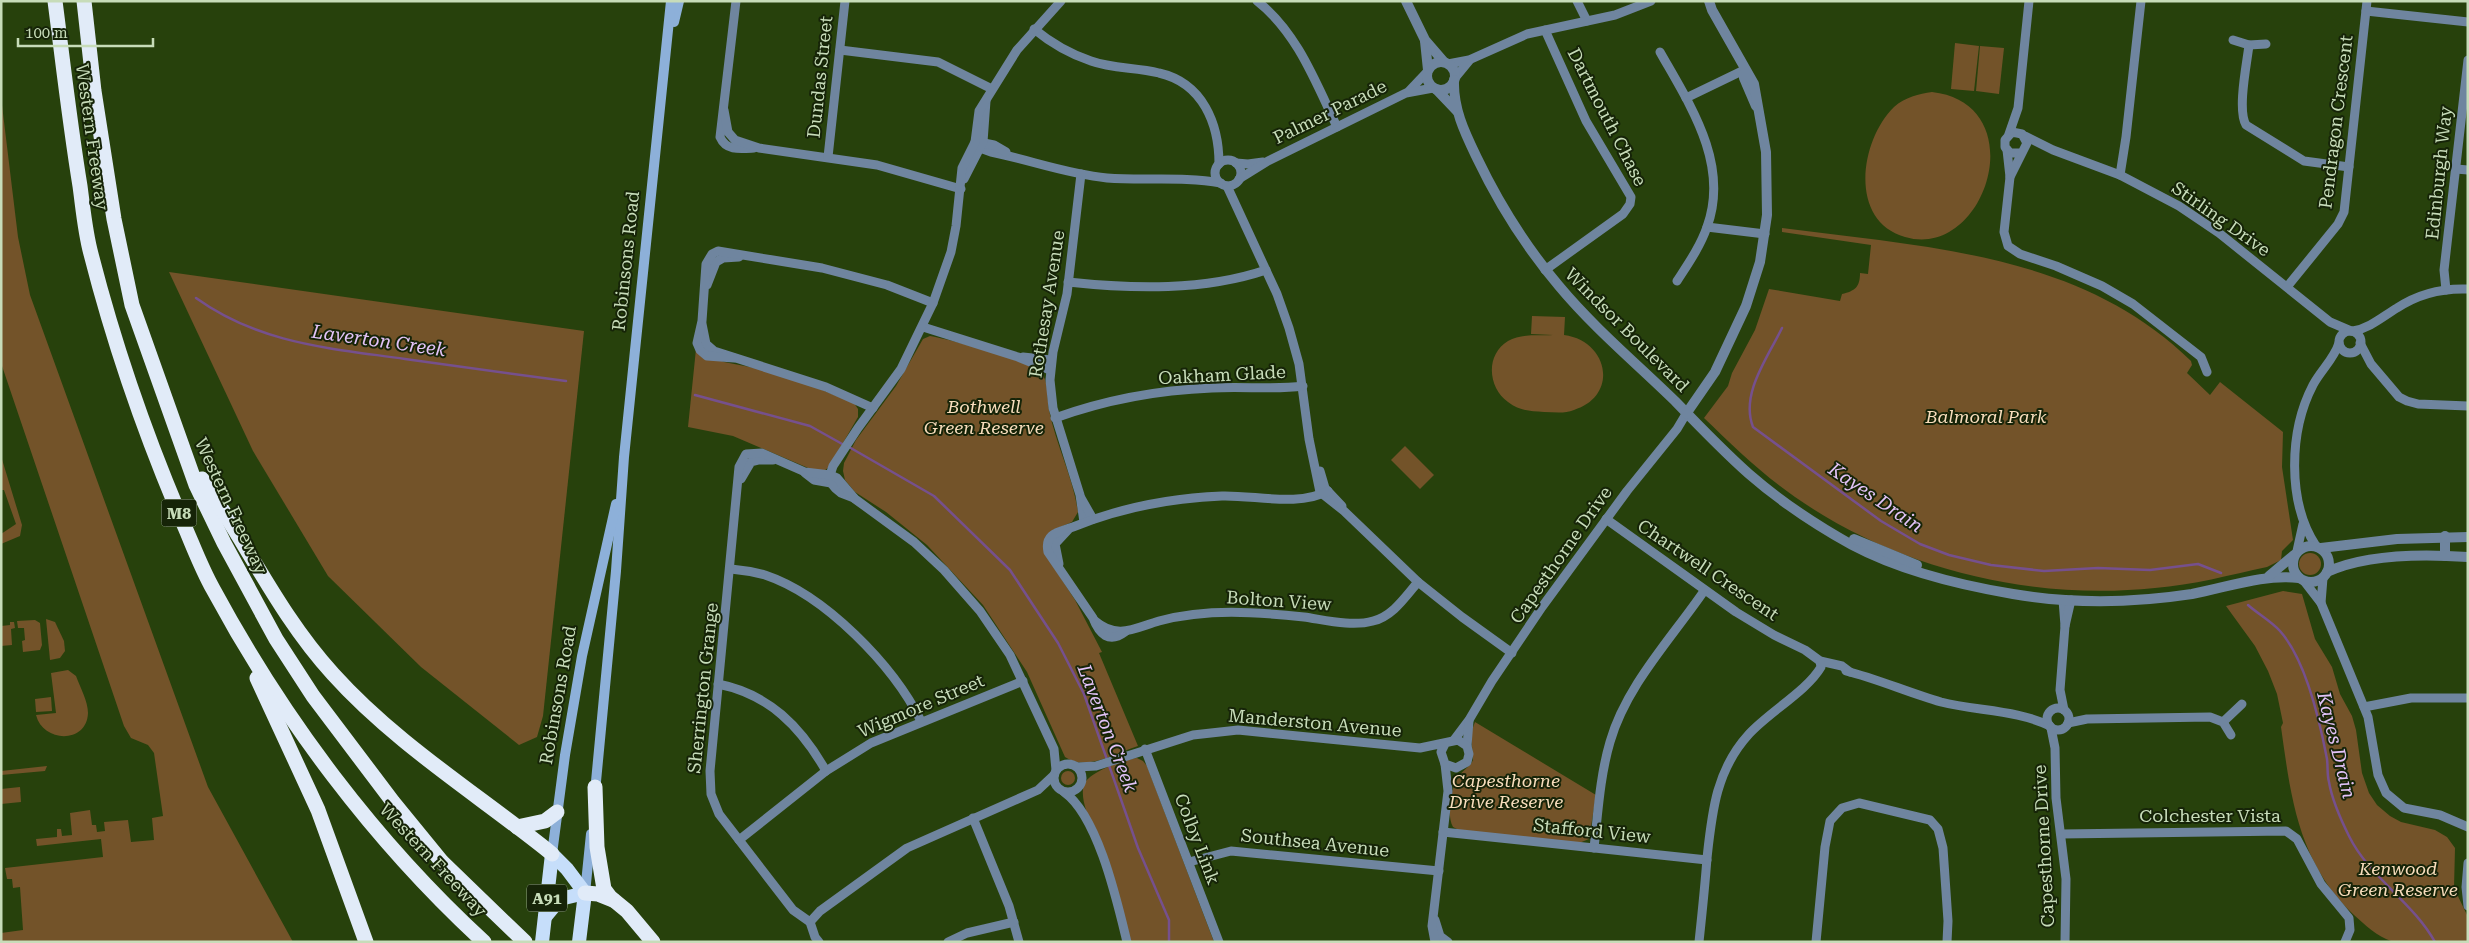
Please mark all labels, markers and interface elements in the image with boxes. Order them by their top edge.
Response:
scale bar [18,15,152,47]
street label: Dundas Street [803,15,836,139]
text: 100 m [25,24,68,42]
street label: Pendragon Crescent [2314,34,2357,210]
street label: Dartmouth Chase [1564,44,1651,189]
street label: Western Freeway [72,62,113,212]
street label: Palmer Parade [1270,75,1390,148]
street label: Edinburgh Way [2421,105,2456,241]
street label: Stirling Drive [2168,177,2275,260]
street label: Robinsons Road [608,189,643,332]
street label: Rothesay Avenue [1024,229,1069,379]
street label: Windsor Boulevard [1561,263,1694,396]
water label: Laverton Creek [309,320,448,361]
street label: Oakham Glade [1158,361,1286,388]
park label: Bothwell Green Reserve [924,396,1044,438]
park label: Balmoral Park [1924,406,2047,427]
street label: Western Freeway [191,434,272,578]
water label: Kayes Drain [1823,457,1928,538]
street label: Capesthorne Drive [1505,482,1616,627]
road number: M8 [162,499,196,526]
street label: Chartwell Crescent [1634,515,1783,625]
street label: Bolton View [1226,586,1332,615]
street label: Sherrington Grange [683,601,722,774]
street label: Robinsons Road [535,623,580,766]
water label: Laverton Creek [1072,660,1143,796]
street label: Wigmore Street [855,669,987,742]
water label: Kayes Drain [2312,688,2361,801]
street label: Manderston Avenue [1227,704,1403,741]
street label: Capesthorne Drive [2029,764,2058,928]
park label: Capesthorne Drive Reserve [1448,770,1563,812]
street label: Colby Link [1171,790,1224,887]
street label: Western Freeway [375,798,492,921]
street label: Colchester Vista [2139,805,2281,826]
street label: Stafford View [1532,814,1652,847]
street label: Southsea Avenue [1240,824,1390,861]
park label: Kenwood Green Reserve [2338,858,2458,900]
road number: A91 [527,884,567,911]

